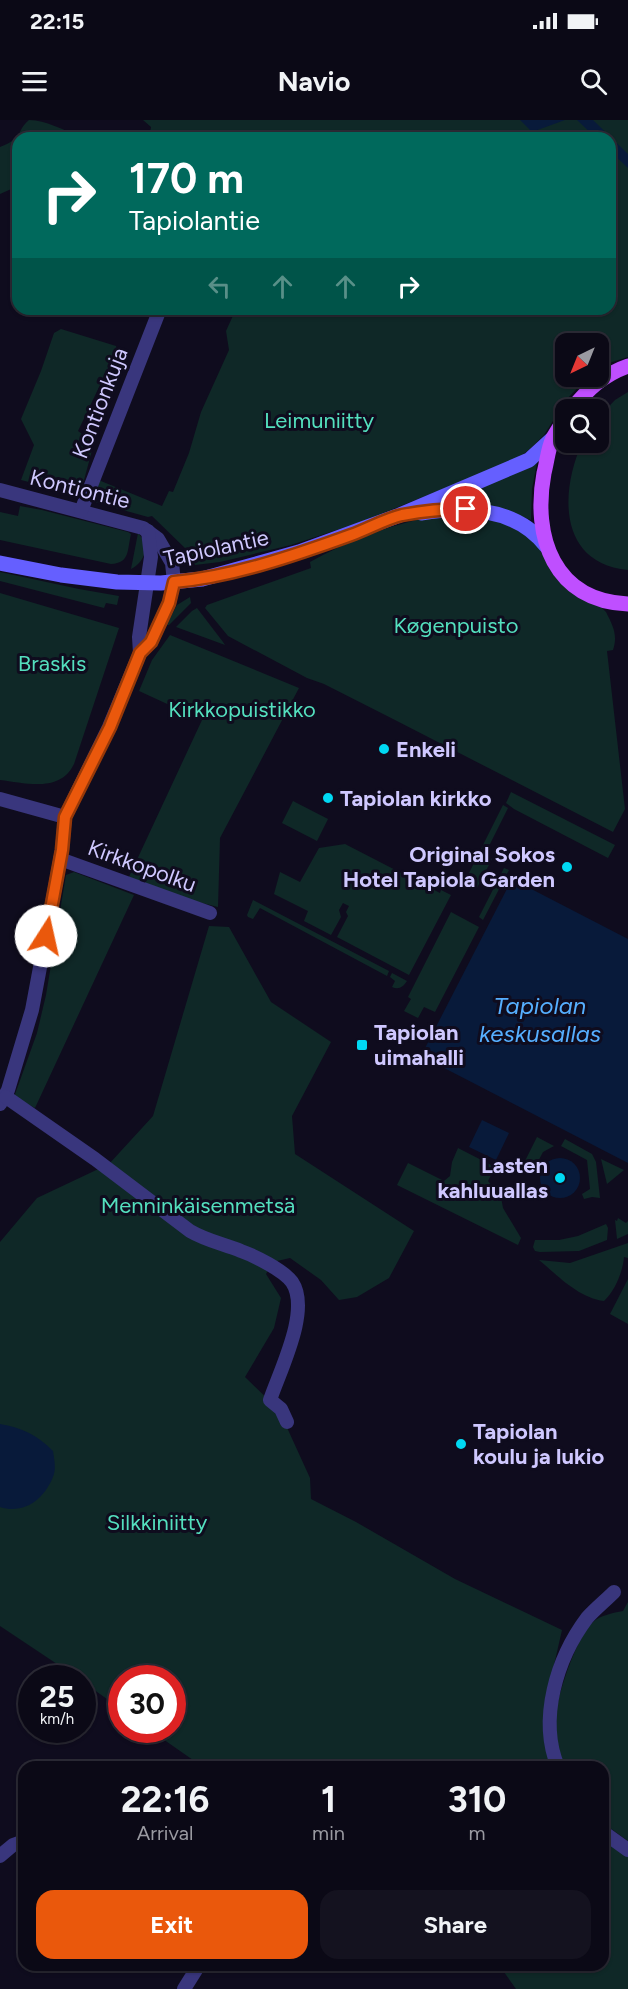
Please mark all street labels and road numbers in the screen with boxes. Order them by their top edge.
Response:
street label: Kontionkuja [66,344,134,462]
street label: Kontiontie [27,464,133,514]
street label: Tapiolantie [161,524,271,572]
street label: Kirkkopolku [84,834,200,898]

